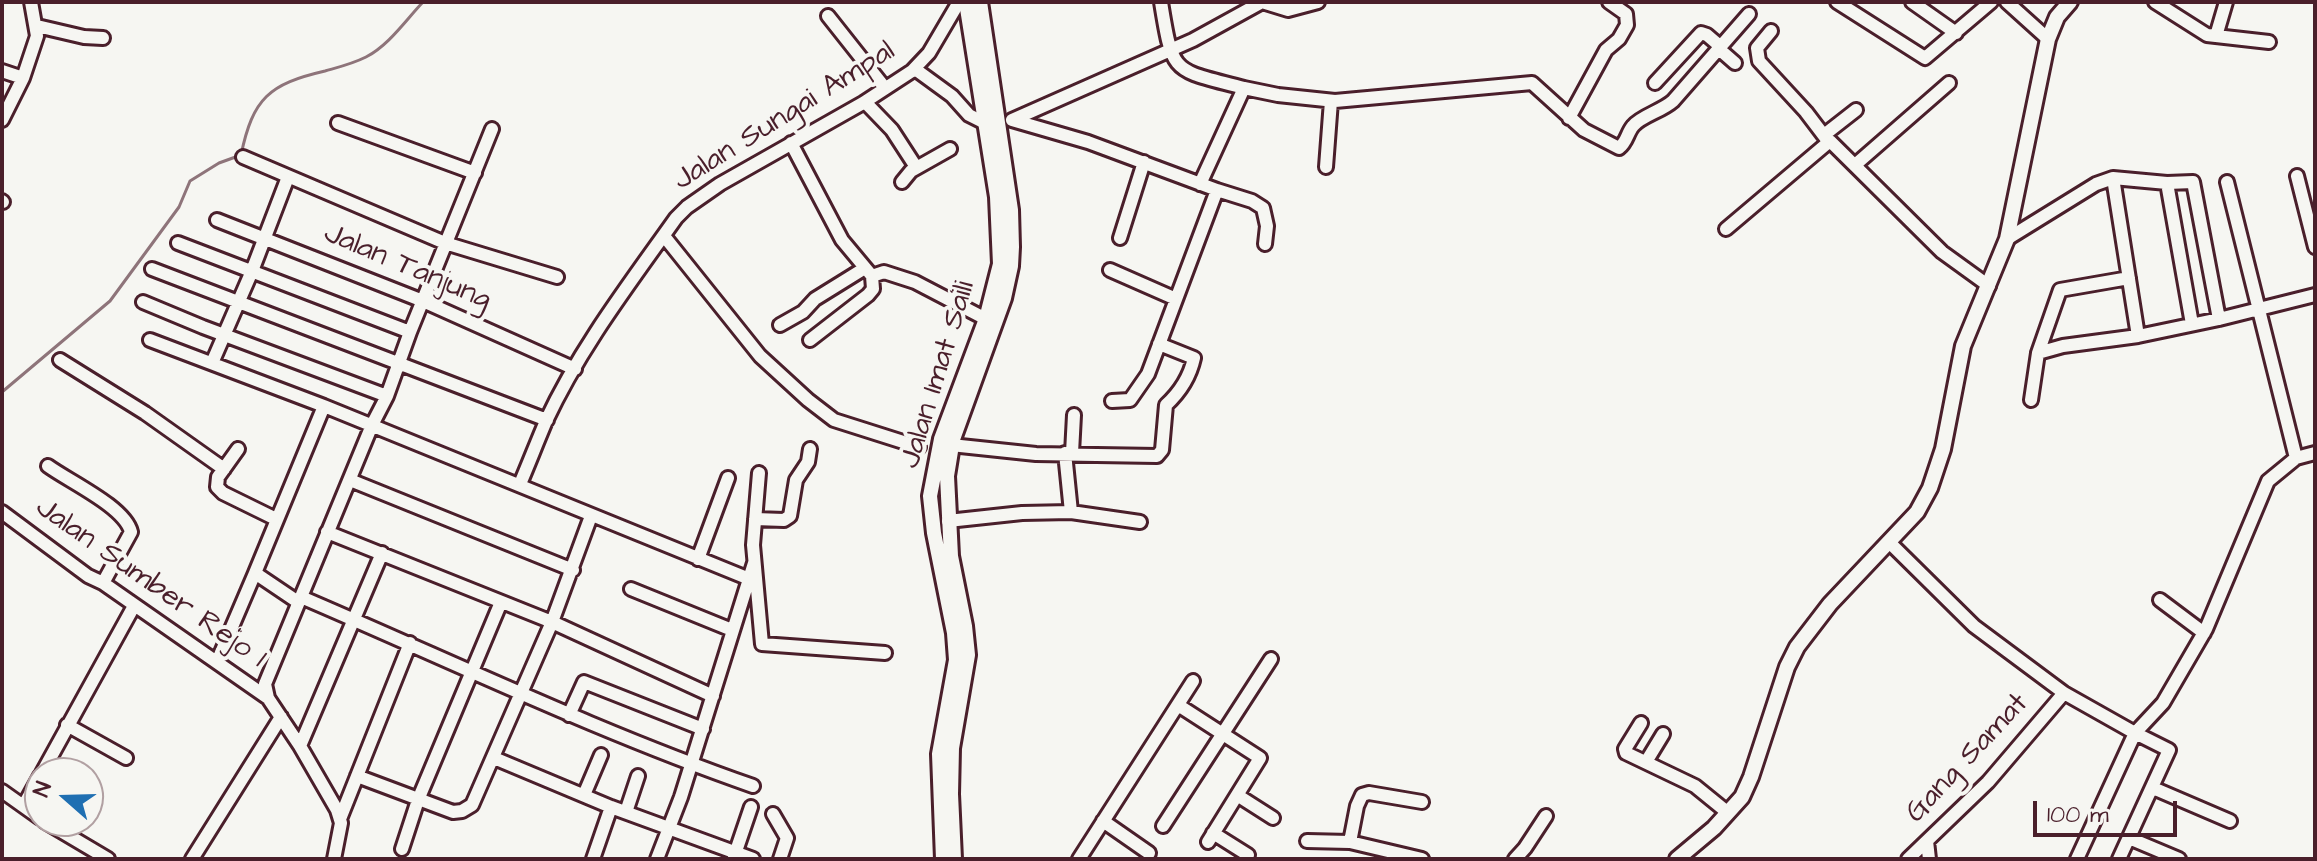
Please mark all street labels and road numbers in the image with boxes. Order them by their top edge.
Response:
street label: Jalan Sungai Ampal [668,34,902,200]
street label: Jalan Tanjung [318,217,496,319]
street label: Jalan Imat Saili [893,277,985,473]
street label: Jalan Sumber Rejo 1 [28,491,272,677]
street label: Gang Samat [1899,687,2037,831]

